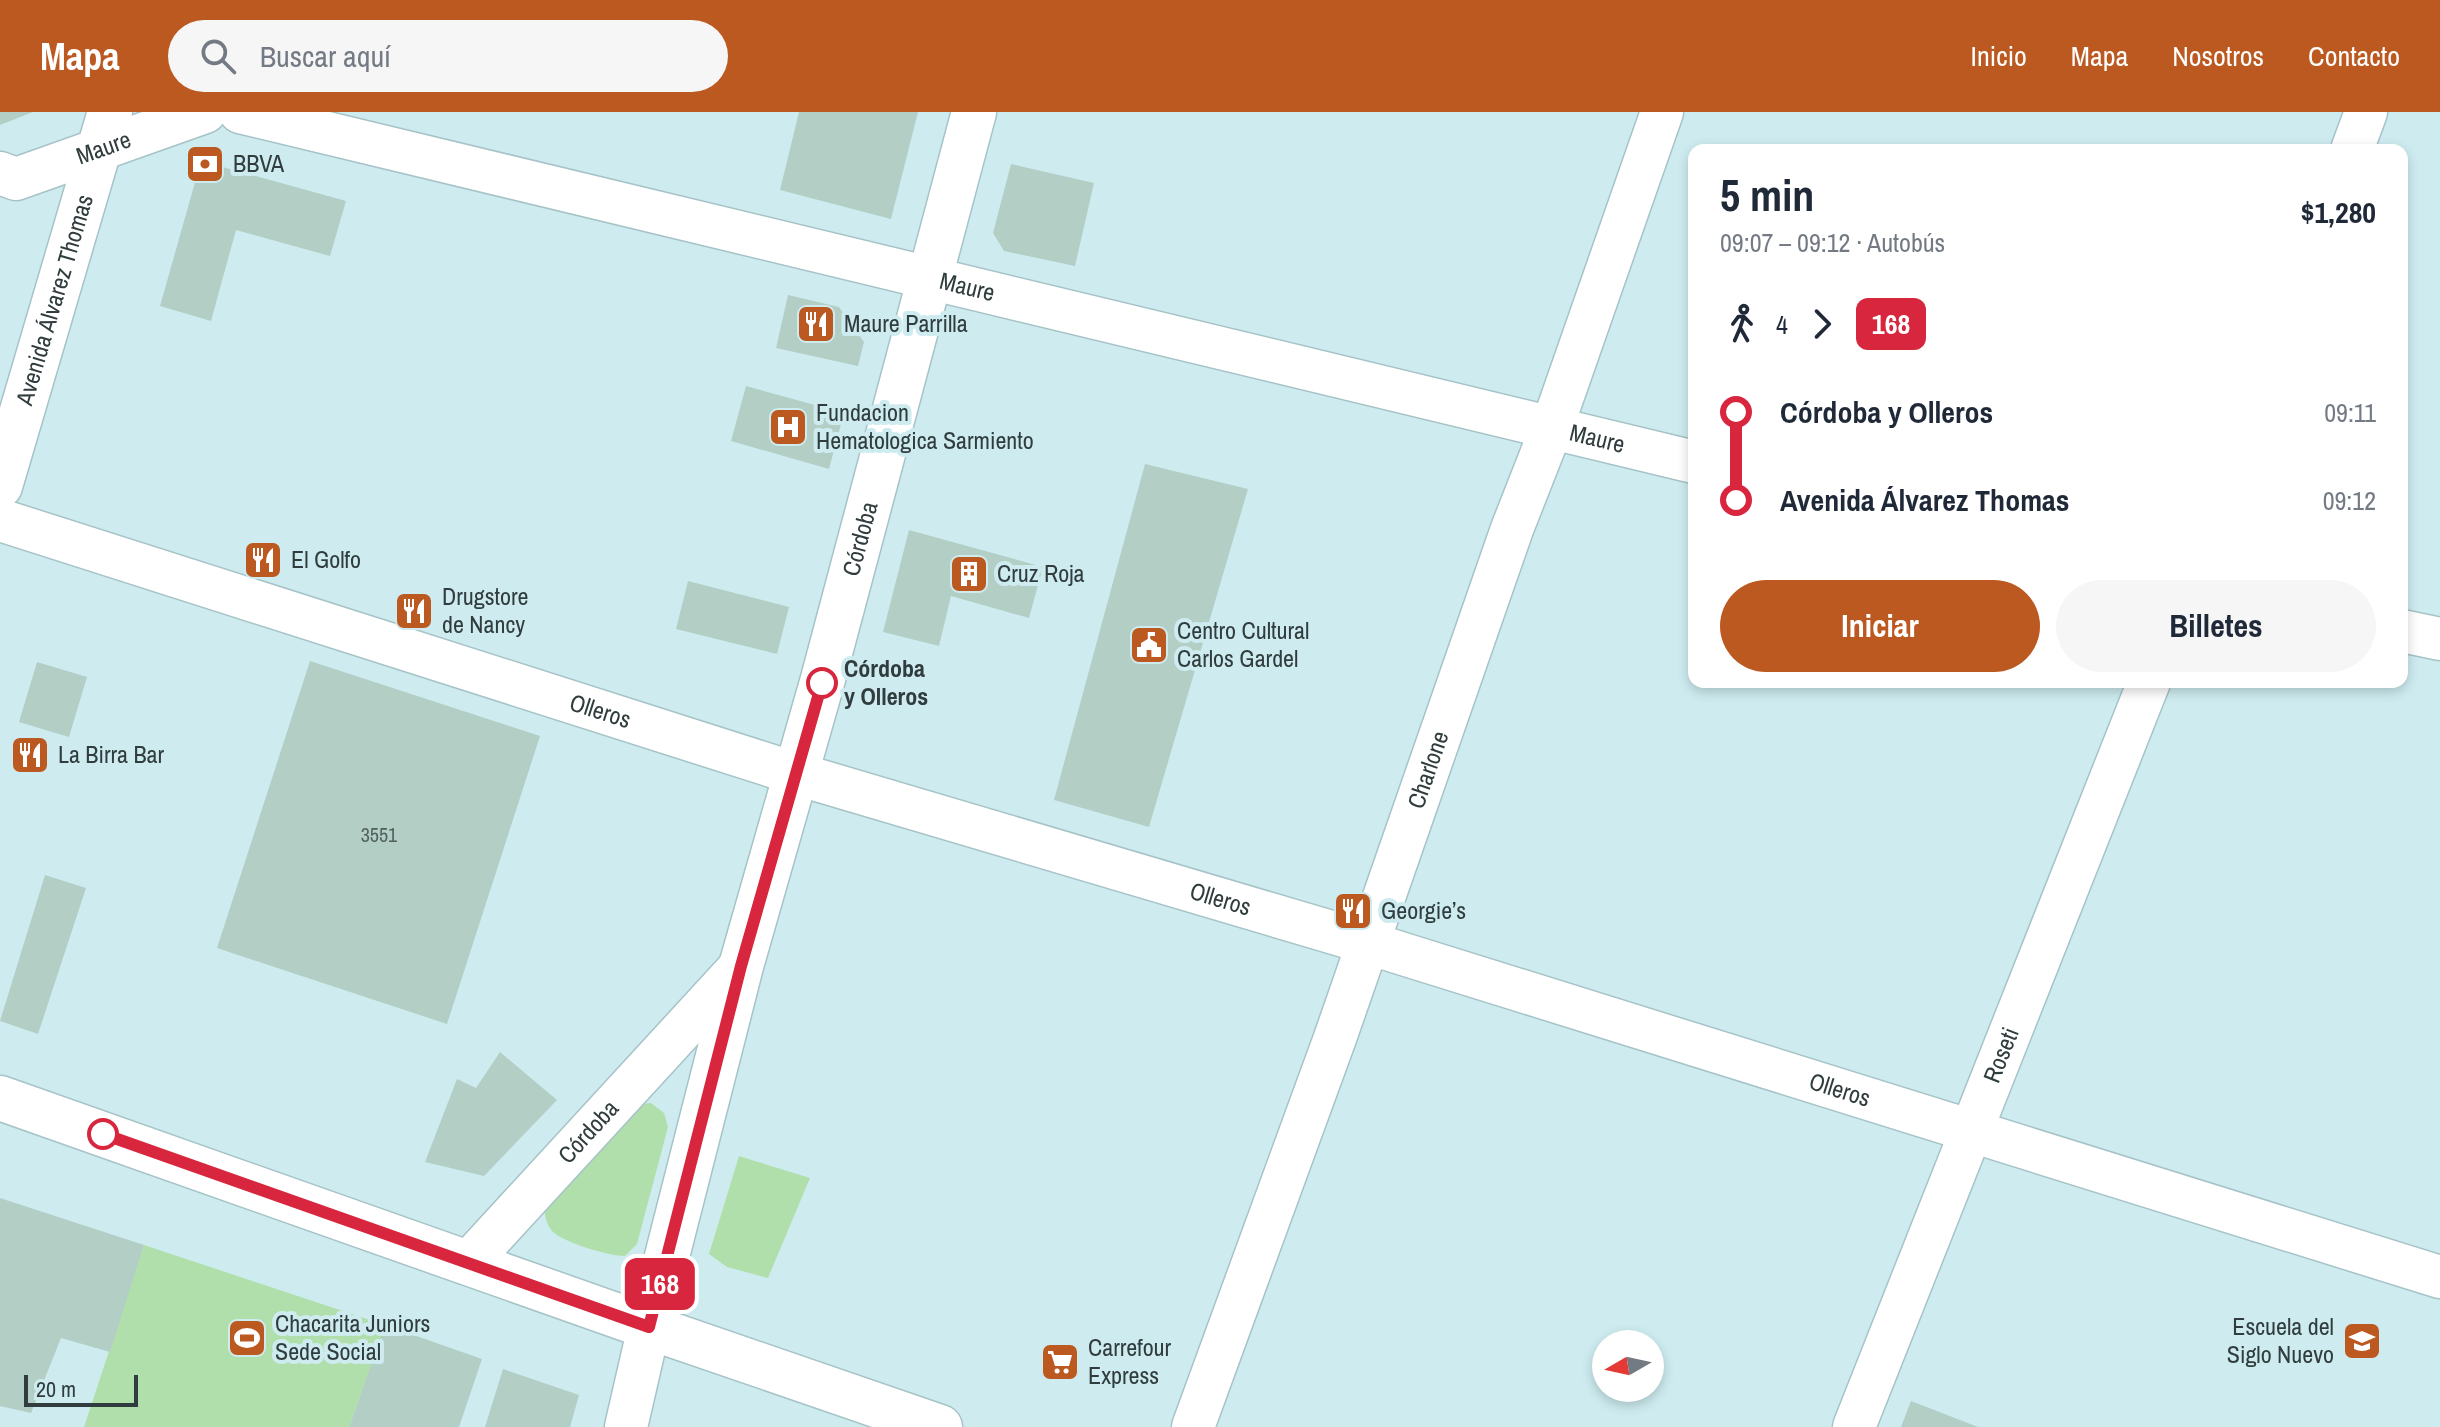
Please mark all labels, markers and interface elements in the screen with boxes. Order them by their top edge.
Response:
search box [168,20,728,92]
text: Mapa [40,31,120,82]
icon: search [196,34,240,78]
text: Buscar aquí [260,36,391,76]
text: Inicio [1971,37,2027,75]
text: Mapa [2071,37,2128,75]
text: Nosotros [2172,37,2264,75]
text: Contacto [2308,37,2400,75]
street label: Maure [72,123,135,171]
bank icon: BBVA [184,143,226,185]
place label: BBVA [233,147,285,179]
text: 5 min [1720,165,1814,225]
street label: Avenida Álvarez Thomas [7,190,100,410]
text: $1,280 [2301,192,2376,232]
text: 09:07 – 09:12 · Autobús [1720,225,1945,260]
street label: Maure [937,264,998,308]
icon: walk [1720,302,1764,346]
icon: forward [1800,302,1844,346]
restaurant icon: Maure Parrilla [795,303,837,345]
text: 168 [1872,305,1910,343]
place label: Maure Parrilla [844,307,968,339]
text: 4 [1776,307,1788,342]
text: Córdoba y Olleros [1780,392,1993,432]
text: 09:11 [2324,395,2376,430]
place label: Fundacion Hematologica Sarmiento [816,396,1034,456]
hospital icon: Fundacion Hematologica Sarmiento [767,406,809,448]
street label: Maure [1567,416,1628,460]
text: Avenida Álvarez Thomas [1780,480,2069,520]
text: 09:12 [2323,483,2376,518]
street label: Córdoba [834,498,885,579]
restaurant icon: El Golfo [242,539,284,581]
place label: El Golfo [291,543,361,575]
building icon: Cruz Roja [948,553,990,595]
place label: Cruz Roja [997,557,1085,589]
place label: Drugstore de Nancy [442,580,528,640]
button: Iniciar [1720,580,2040,672]
button: Billetes [2056,580,2376,672]
restaurant icon: Drugstore de Nancy [393,590,435,632]
place label: Centro Cultural Carlos Gardel [1177,614,1309,674]
public building icon: Centro Cultural Carlos Gardel [1128,624,1170,666]
place label: Córdoba y Olleros [844,652,928,712]
marker: Córdoba y Olleros [807,668,837,698]
street label: Olleros [566,686,635,735]
street label: Charlone [1399,727,1456,813]
restaurant icon: La Birra Bar [9,734,51,776]
place label: La Birra Bar [58,738,165,770]
house number: 3551 [361,821,397,848]
street label: Olleros [1186,874,1255,923]
restaurant icon: Georgie’s [1332,890,1374,932]
place label: Georgie’s [1381,894,1466,926]
street label: Roseti [1975,1022,2026,1087]
street label: Olleros [1805,1064,1874,1114]
street label: Córdoba [550,1093,625,1170]
unlabelled marker [88,1119,118,1149]
line badge: 168 [614,1258,706,1310]
text: 168 [641,1265,679,1303]
place label: Chacarita Juniors Sede Social [275,1307,430,1367]
place label: Escuela del Siglo Nuevo [2227,1310,2334,1370]
sports icon: Chacarita Juniors Sede Social [226,1317,268,1359]
school or university icon: Escuela del Siglo Nuevo [2341,1320,2383,1362]
north arrow [1592,1330,1664,1402]
map controls [1592,1330,1664,1402]
place label: Carrefour Express [1088,1331,1172,1391]
supermarket icon: Carrefour Express [1039,1341,1081,1383]
scale bar [24,1371,138,1407]
text: 20 m [36,1374,76,1404]

